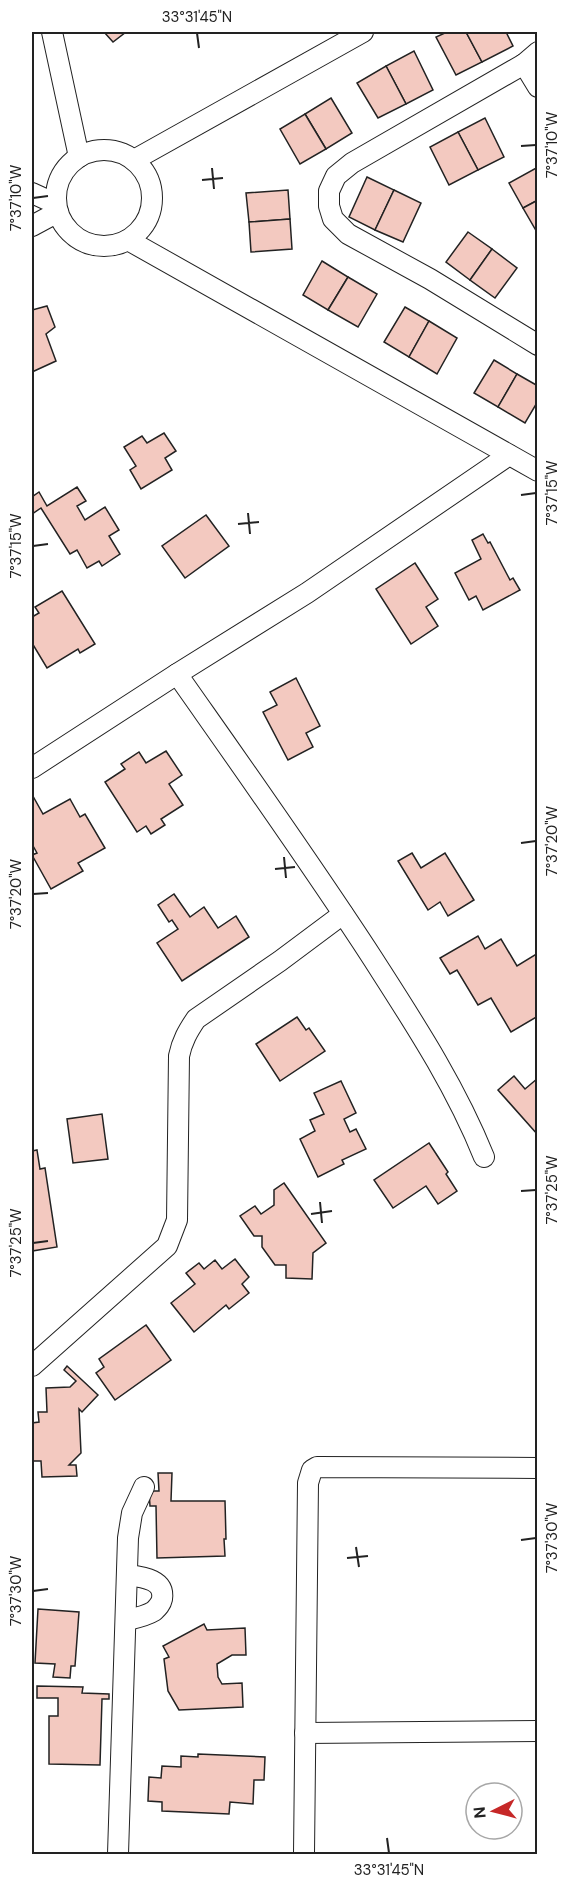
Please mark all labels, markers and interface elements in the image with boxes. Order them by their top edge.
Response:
text: 33°31'45"N [162,7,232,27]
text: 7°37'10"W [542,111,562,178]
text: 7°37'10"W [6,164,26,231]
text: 7°37'15"W [542,460,562,526]
text: 7°37'15"W [6,513,26,579]
text: 7°37'20"W [542,805,562,876]
text: 7°37'20"W [6,858,26,929]
text: 7°37'25"W [542,1155,562,1225]
text: 7°37'25"W [6,1208,26,1278]
text: 7°37'30"W [542,1502,562,1573]
text: 7°37'30"W [6,1555,26,1626]
north arrow [464,1781,524,1841]
text: N [469,1806,491,1819]
text: 33°31'45"N [354,1860,424,1880]

